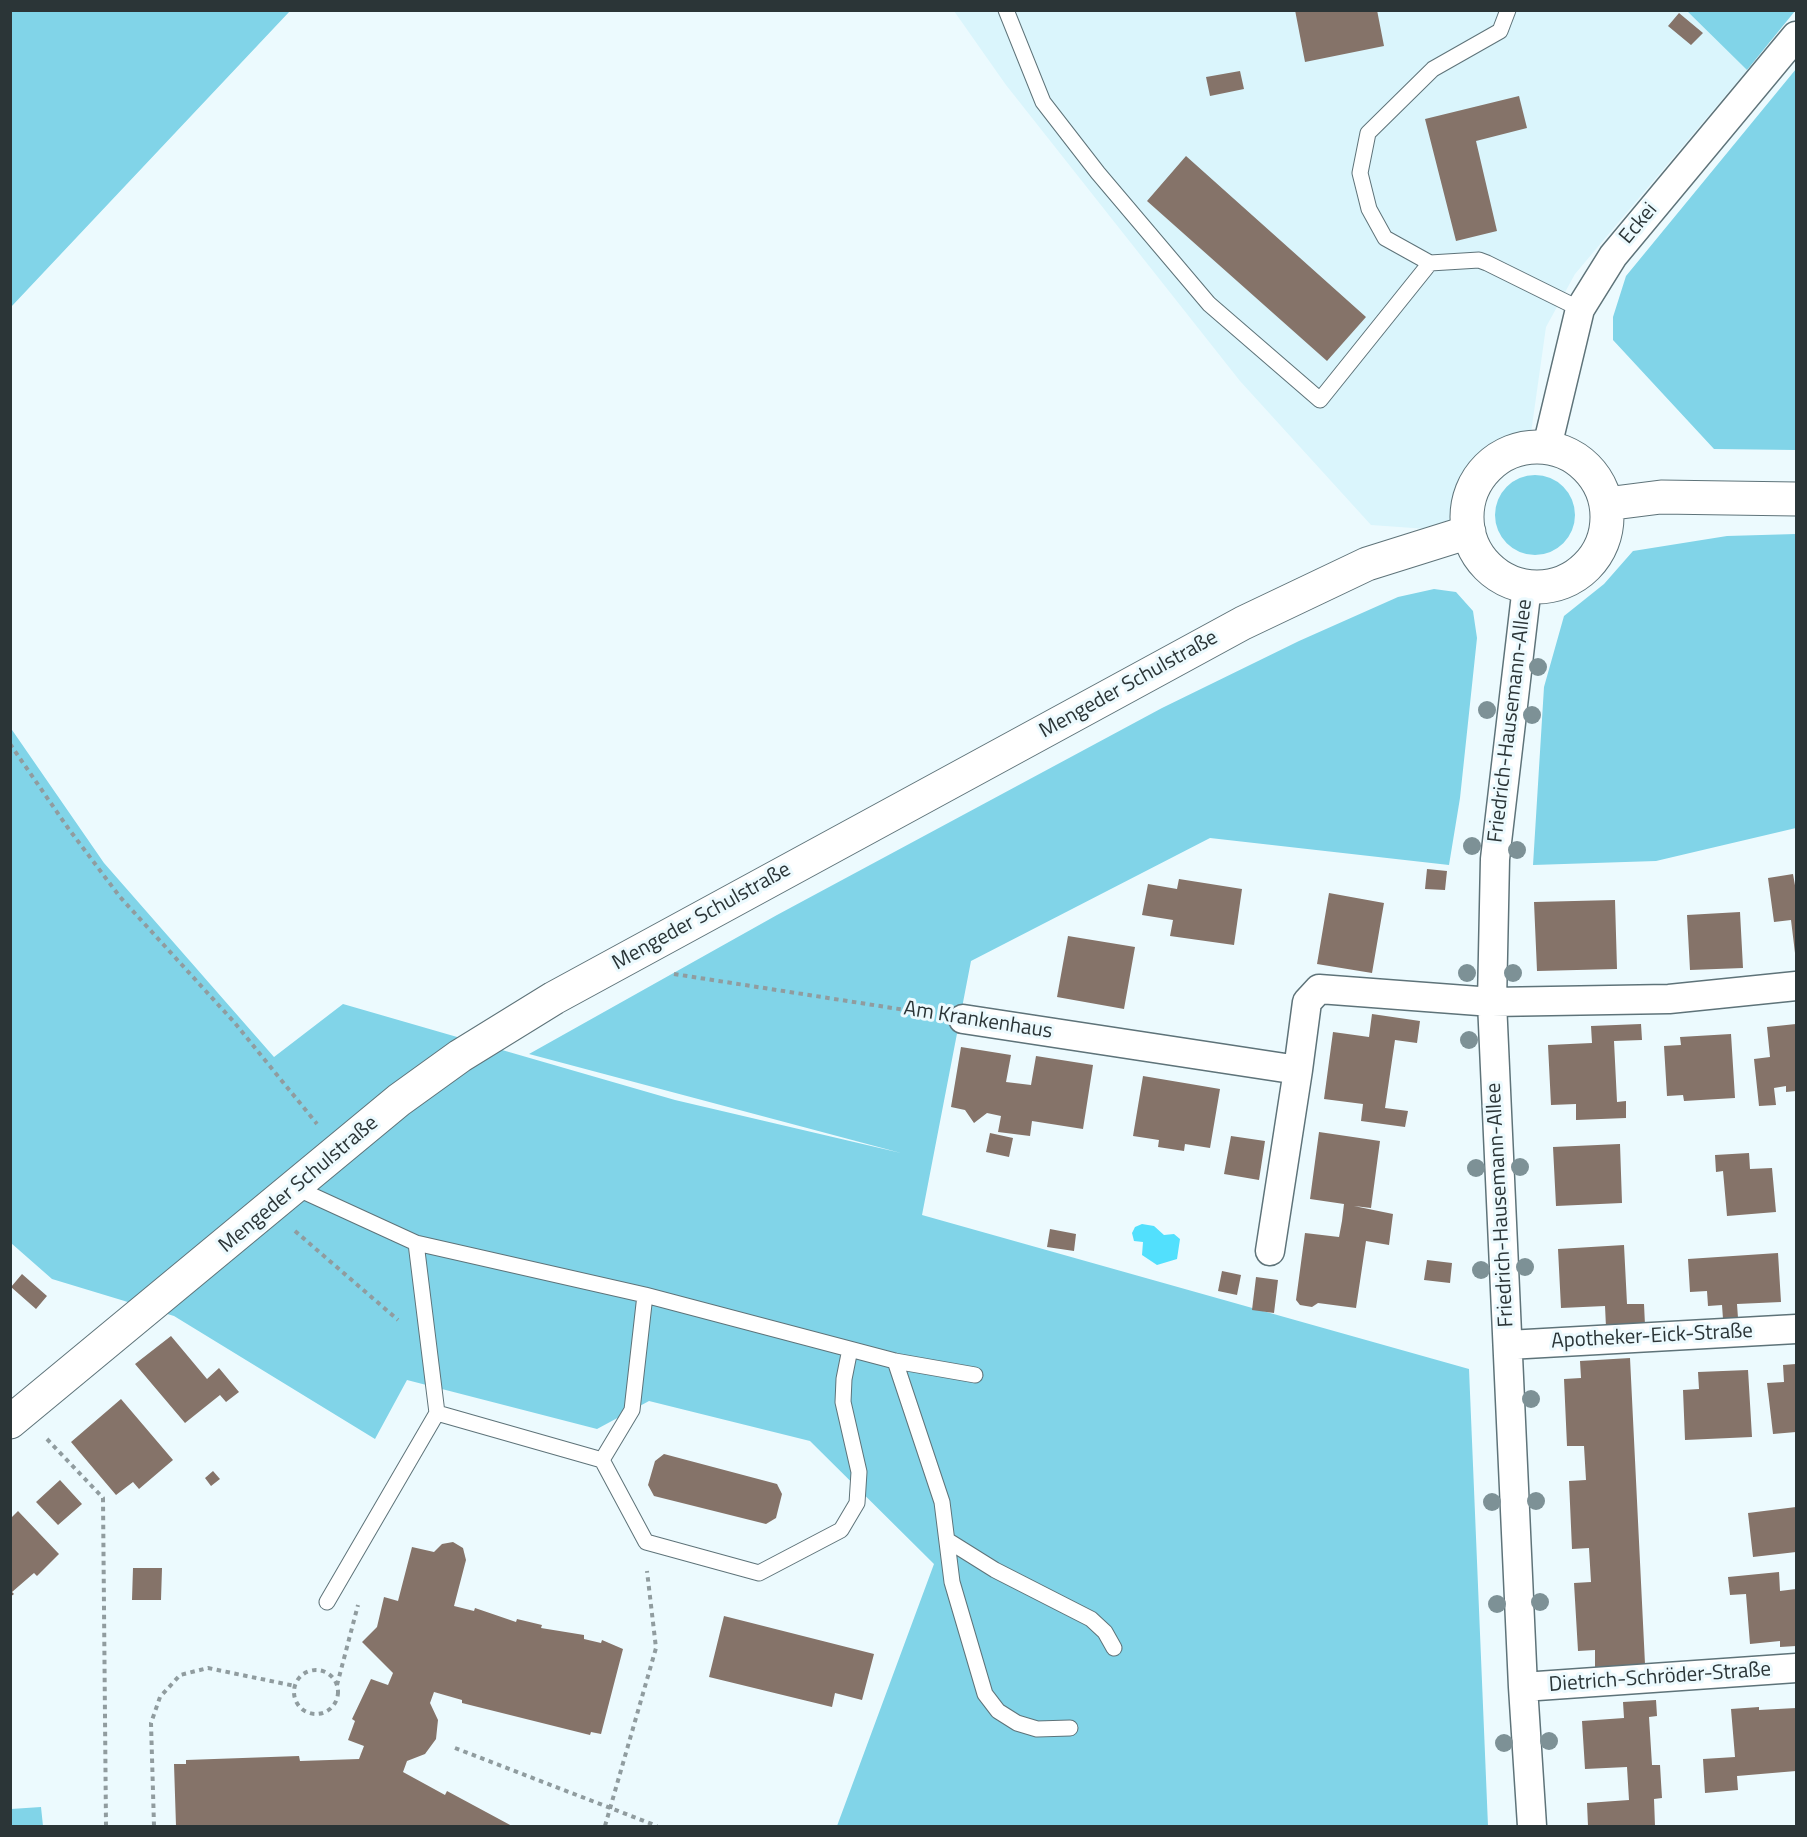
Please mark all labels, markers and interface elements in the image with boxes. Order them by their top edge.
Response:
street label: Eckei [1615,198,1663,250]
street label: Friedrich-Hausemann-Allee [1484,598,1538,844]
street label: Mengeder Schulstraße [1036,626,1222,744]
street label: Mengeder Schulstraße [609,858,795,976]
street label: Am Krankenhaus [902,997,1054,1045]
street label: Friedrich-Hausemann-Allee [1482,1082,1520,1328]
street label: Mengeder Schulstraße [214,1111,384,1259]
street label: Apotheker-Eick-Straße [1550,1319,1754,1355]
street label: Dietrich-Schröder-Straße [1548,1658,1772,1698]

